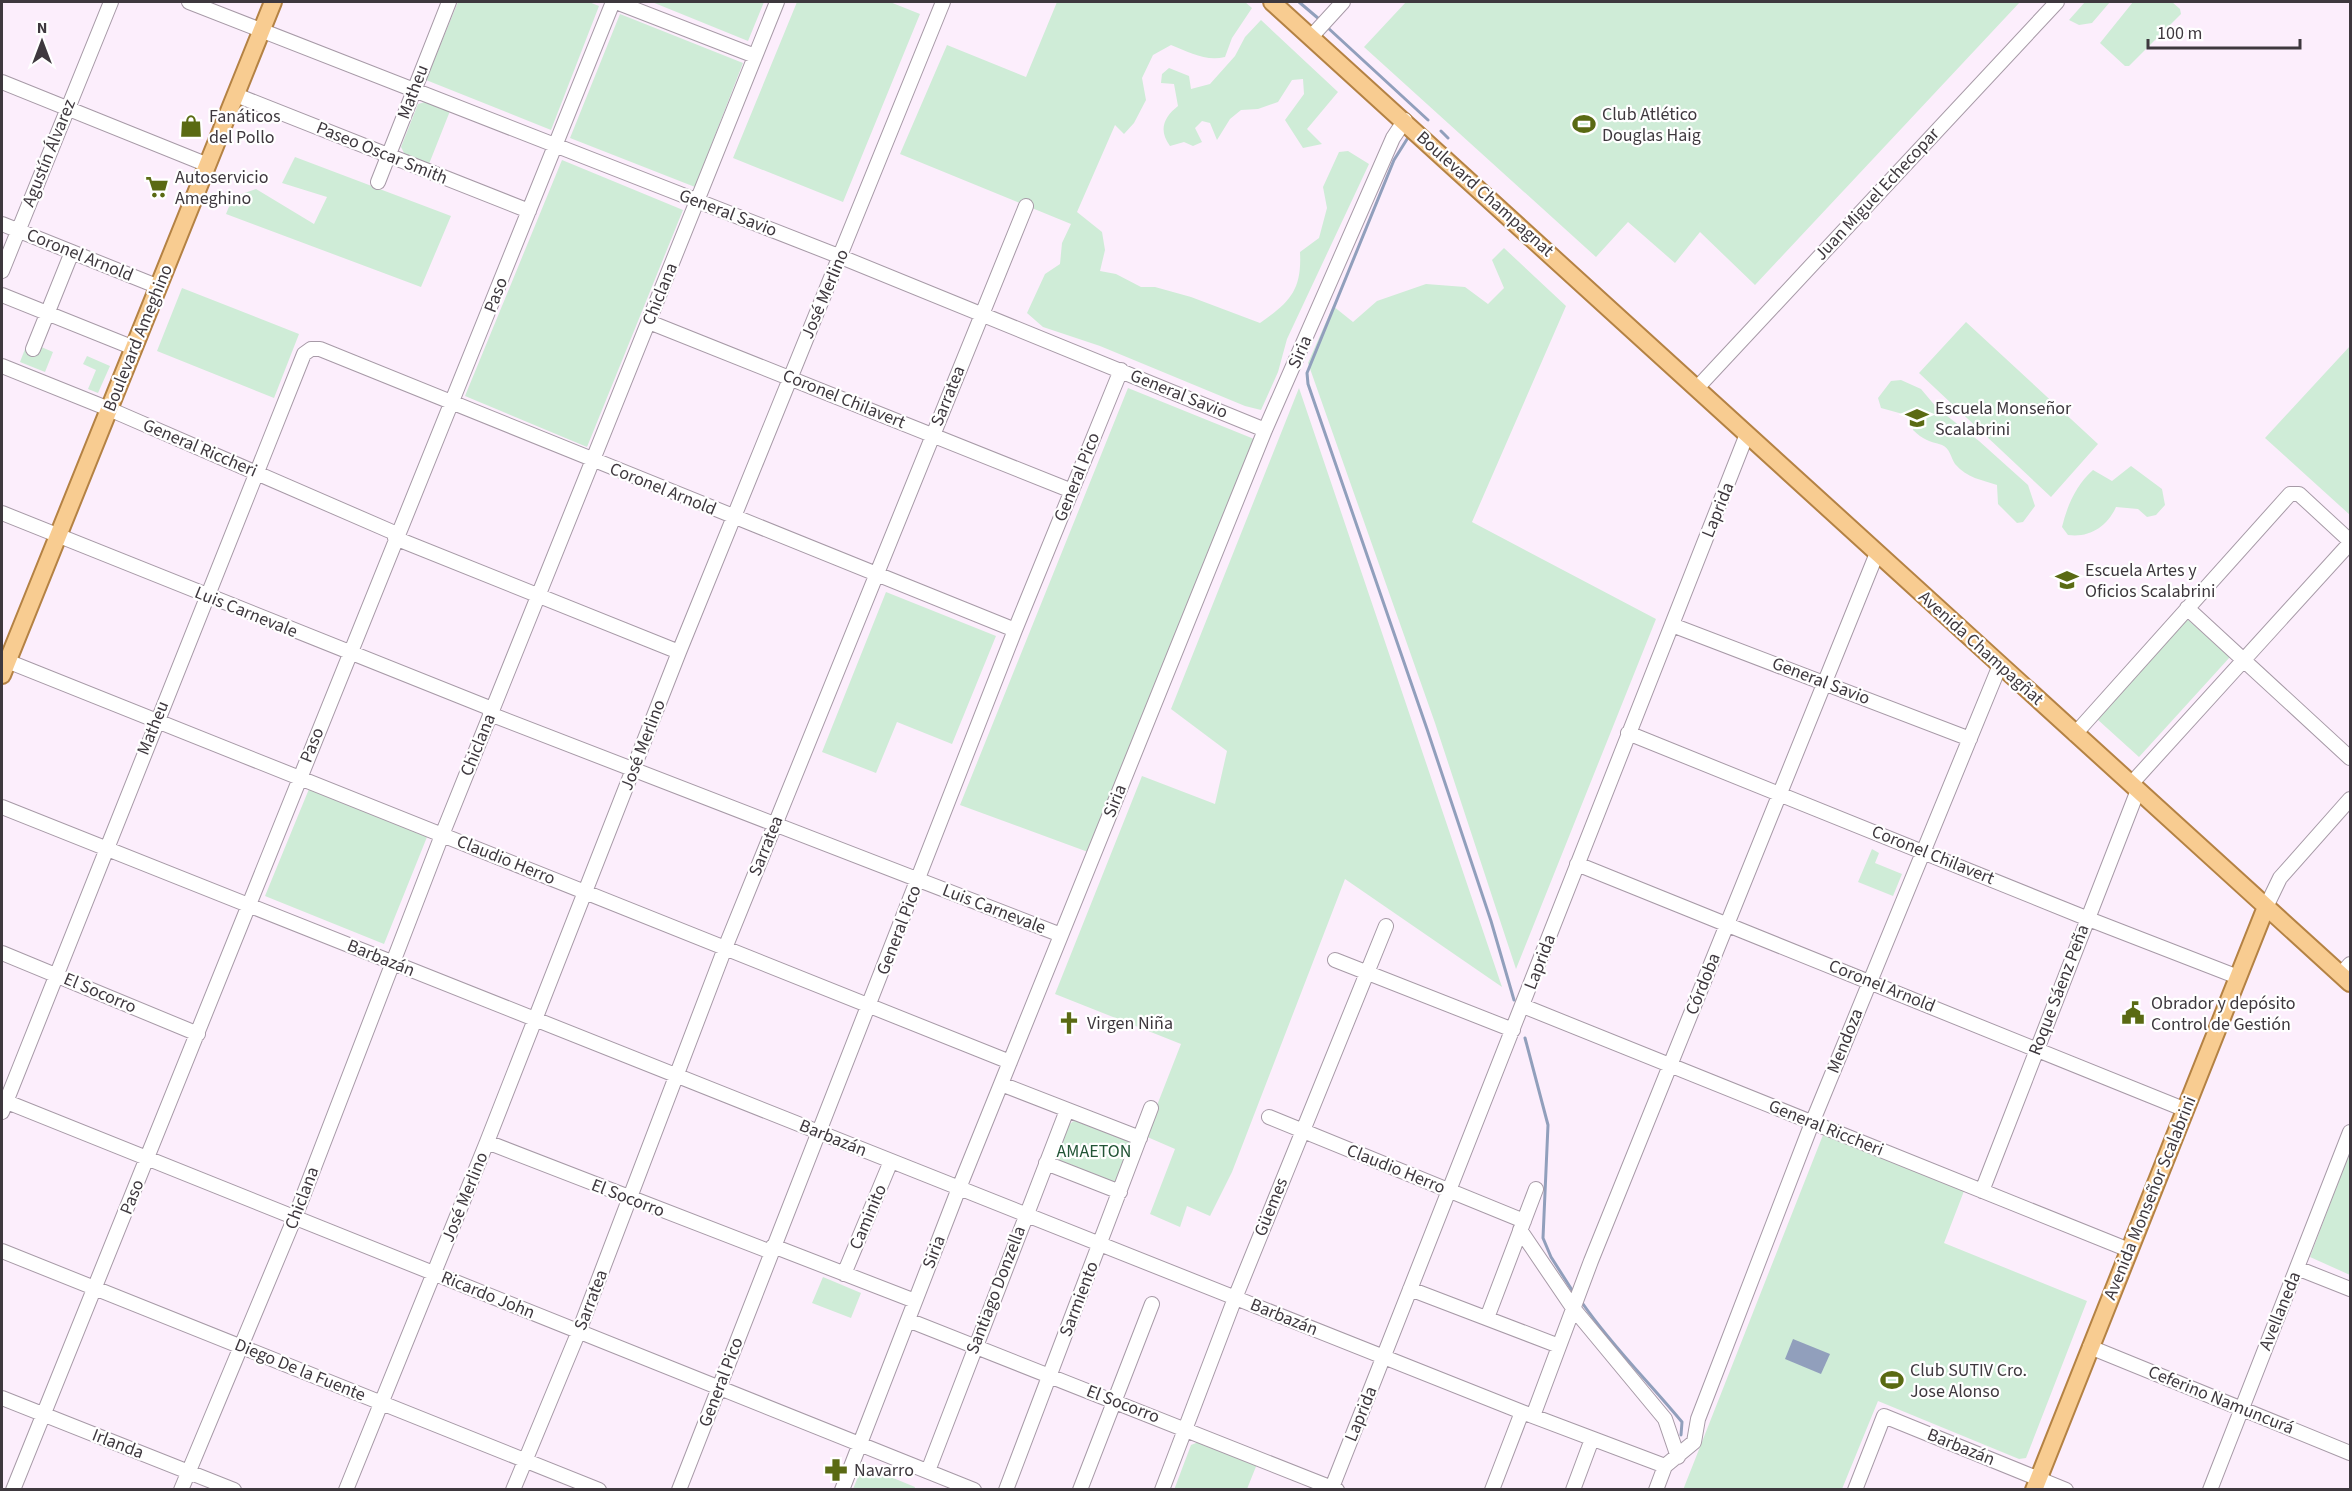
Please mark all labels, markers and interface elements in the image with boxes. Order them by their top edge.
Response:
north arrow [12,12,72,72]
scale bar [2148,12,2300,50]
text: N [37,17,47,39]
text: 100 m [2157,21,2202,46]
street label: Matheu [391,61,435,123]
street label: Agustín Álvarez [16,95,82,211]
place label: Club Atlético Douglas Haig [1602,102,1701,148]
place label: Fanáticos del Pollo [209,104,281,150]
sports icon: Club Atlético Douglas Haig [1571,111,1597,137]
shop icon: Fanáticos del Pollo [178,113,204,139]
street label: Paseo Oscar Smith [313,115,451,191]
street label: Juan Miguel Echecopar [1809,122,1946,266]
street label: Boulevard Champagnat [1411,125,1559,263]
place label: Autoservicio Ameghino [175,165,268,211]
supermarket icon: Autoservicio Ameghino [144,174,170,200]
street label: General Savio [675,183,781,243]
street label: Coronel Arnold [23,222,137,288]
street label: José Merlino [795,245,855,343]
street label: Chiclana [636,259,684,329]
street label: Boulevard Ameghino [97,261,179,415]
street label: Paso [478,274,514,316]
street label: Siria [1282,331,1318,373]
street label: Sarratea [925,362,971,430]
street label: Coronel Chilavert [779,363,909,435]
street label: General Savio [1126,363,1232,425]
place label: Escuela Monseñor Scalabrini [1935,396,2072,442]
school or university icon: Escuela Monseñor Scalabrini [1904,405,1930,431]
street label: General Riccheri [139,413,261,483]
street label: General Pico [1048,429,1106,525]
street label: Coronel Arnold [606,456,720,522]
street label: Laprida [1696,479,1740,541]
place label: Escuela Artes y Oficios Scalabrini [2085,558,2215,604]
school or university icon: Escuela Artes y Oficios Scalabrini [2054,567,2080,593]
street label: Luis Carnevale [191,580,301,644]
street label: Avenida Champagñat [1913,585,2049,711]
street label: General Savio [1768,651,1874,711]
street label: José Merlino [614,696,672,794]
street label: Matheu [131,697,175,759]
street label: Chiclana [454,710,502,780]
street label: Paso [294,724,330,766]
street label: Siria [1097,781,1133,821]
street label: Sarratea [743,812,789,880]
street label: Coronel Chilavert [1868,819,1998,891]
street label: Claudio Herro [453,829,559,891]
street label: Luis Carnevale [939,878,1049,940]
street label: General Pico [870,882,928,978]
street label: Roque Sáenz Peña [2023,921,2095,1059]
street label: Laprida [1518,931,1562,993]
street label: Barbazán [343,933,419,983]
street label: Córdoba [1679,949,1727,1019]
street label: Coronel Arnold [1825,953,1939,1019]
street label: El Socorro [60,967,140,1019]
place label: Obrador y depósito Control de Gestión [2151,991,2296,1037]
public building icon: Obrador y depósito Control de Gestión [2120,1000,2146,1026]
street label: Mendoza [1821,1005,1869,1077]
church icon: Virgen Niña [1056,1010,1082,1036]
place label: Virgen Niña [1087,1011,1173,1036]
street label: Avenida Monseñor Scalabrini [2098,1092,2202,1304]
street label: General Riccheri [1765,1094,1887,1162]
street label: Barbazán [795,1113,871,1163]
street label: Claudio Herro [1343,1138,1449,1200]
park label: AMAETON [1057,1139,1131,1164]
street label: José Merlino [436,1148,494,1246]
street label: Chiclana [279,1163,325,1233]
street label: El Socorro [588,1173,668,1223]
street label: Güemes [1248,1174,1294,1240]
street label: Paso [114,1176,150,1218]
street label: Caminito [843,1181,893,1253]
street label: Santiago Donzella [960,1222,1032,1358]
street label: Siria [916,1232,952,1272]
street label: Sarmiento [1053,1258,1105,1340]
street label: Ricardo John [437,1265,539,1325]
street label: Sarratea [568,1266,614,1334]
street label: Avellaneda [2253,1268,2307,1354]
street label: Barbazán [1246,1292,1322,1342]
street label: Diego De la Fuente [231,1332,369,1408]
street label: General Pico [692,1334,750,1430]
place label: Club SUTIV Cro. Jose Alonso [1910,1358,2027,1404]
street label: Ceferino Namuncurá [2144,1359,2298,1441]
sports icon: Club SUTIV Cro. Jose Alonso [1879,1367,1905,1393]
street label: El Socorro [1083,1379,1163,1429]
street label: Laprida [1339,1383,1383,1445]
street label: Barbazán [1923,1422,1999,1472]
street label: Irlanda [89,1423,147,1465]
pharmacy icon: Navarro [823,1457,849,1483]
place label: Navarro [854,1458,914,1483]

